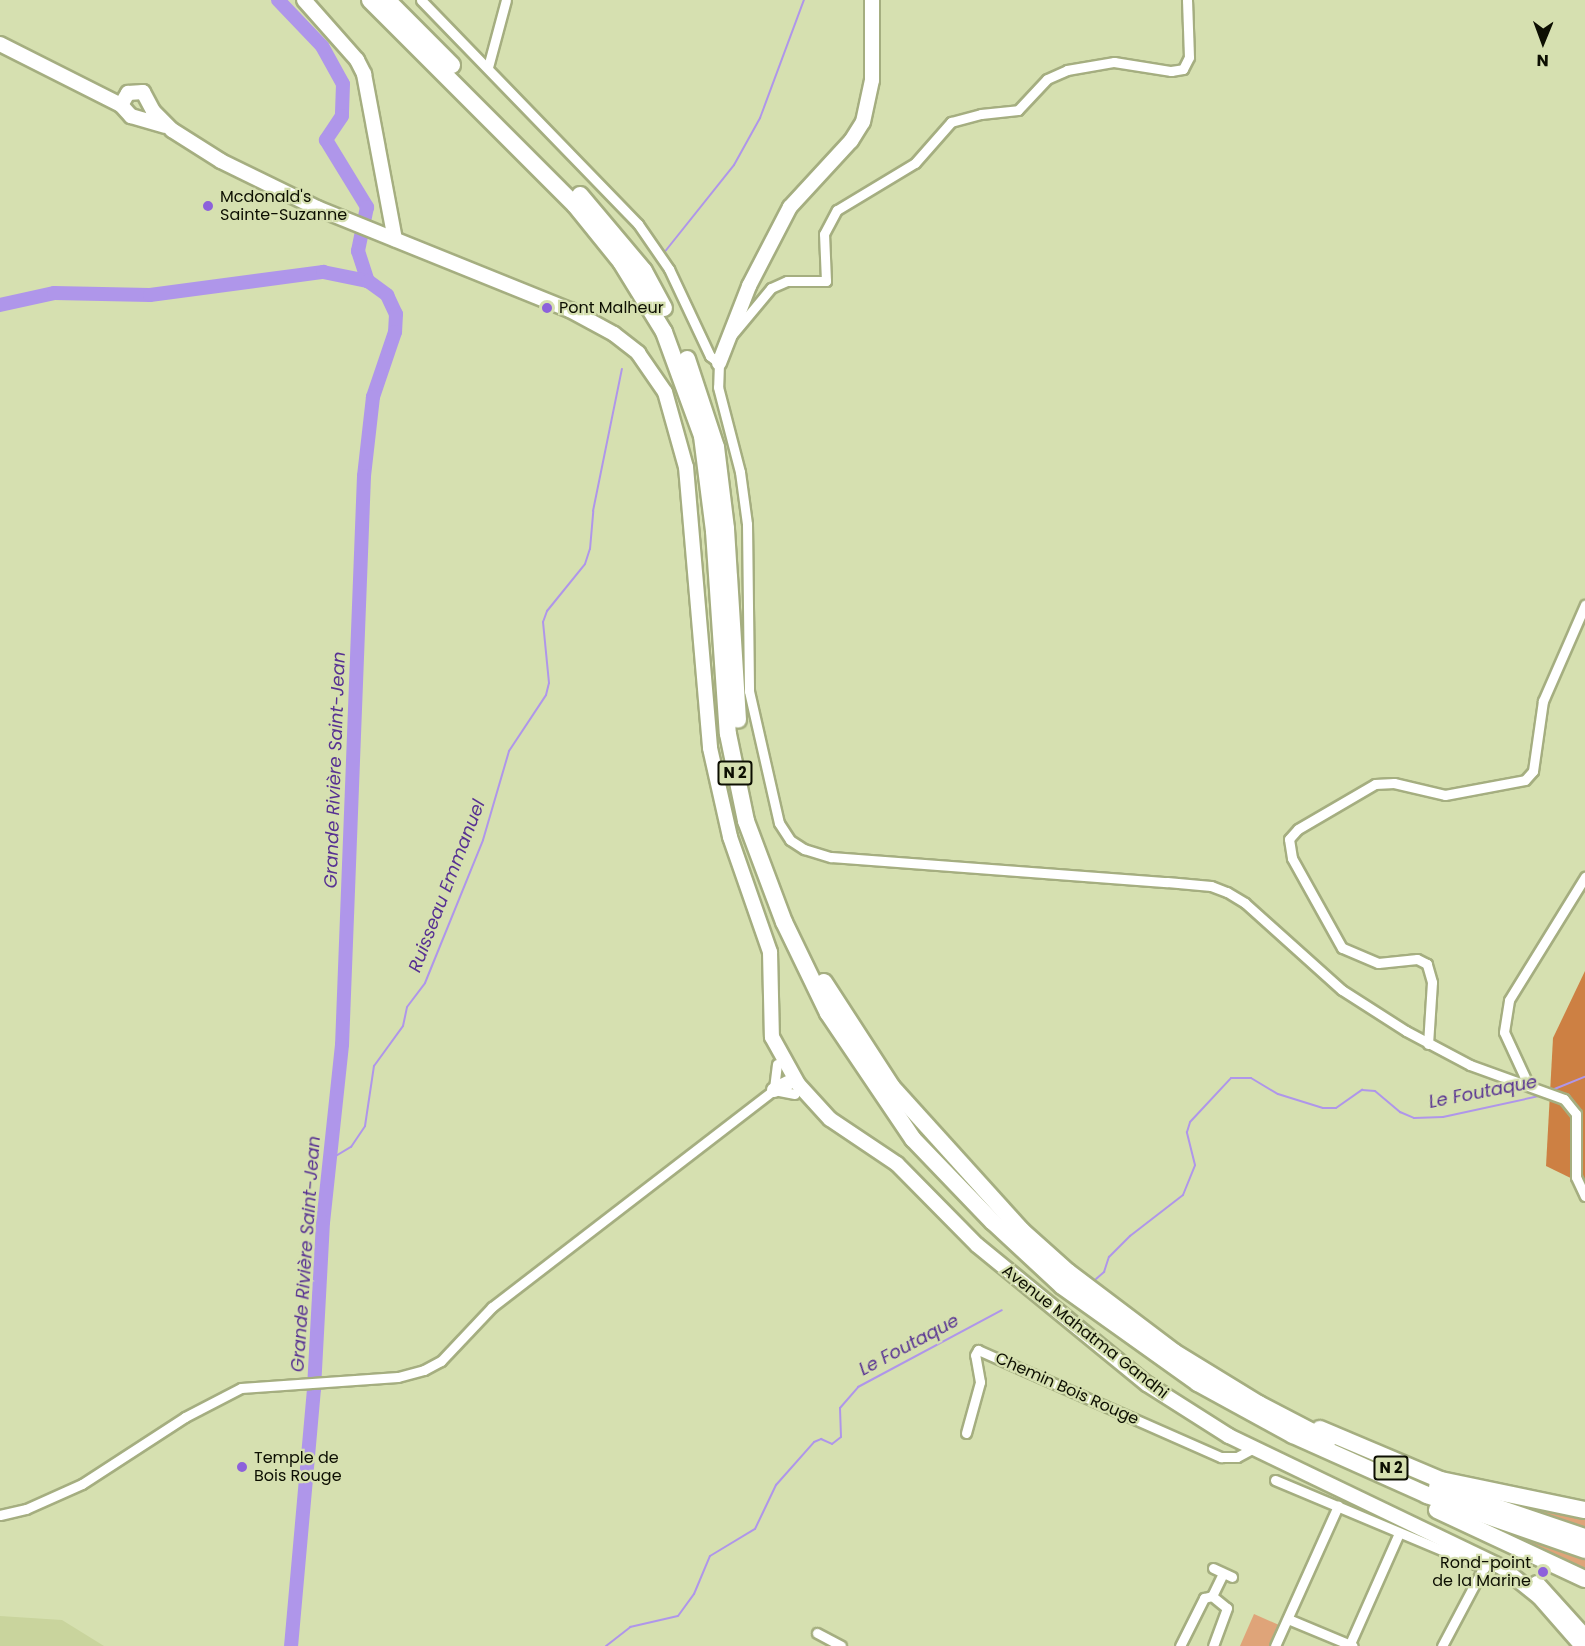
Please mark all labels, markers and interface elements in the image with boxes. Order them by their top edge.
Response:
north arrow [1513,12,1573,72]
text: N [1536,49,1549,72]
place label: Mcdonald's Sainte-Suzanne [220,187,347,225]
marker: Mcdonald's Sainte-Suzanne [201,199,215,213]
place label: Pont Malheur [559,298,664,318]
marker: Pont Malheur [540,301,554,315]
water label: Grande Rivière Saint-Jean [320,651,350,889]
road number: N 2 [717,761,753,785]
water label: Ruisseau Emmanuel [404,797,490,975]
water label: Le Foutaque [1427,1071,1539,1113]
water label: Grande Rivière Saint-Jean [287,1135,325,1373]
street label: Avenue Mahatma Gandhi [998,1261,1172,1403]
water label: Le Foutaque [855,1310,963,1380]
street label: Chemin Bois Rouge [992,1349,1142,1429]
place label: Temple de Bois Rouge [254,1448,342,1486]
road number: N 2 [1373,1456,1409,1480]
marker: Temple de Bois Rouge [235,1460,249,1474]
place label: Rond-point de la Marine [1432,1553,1531,1591]
marker: Rond-point de la Marine [1536,1565,1550,1579]

